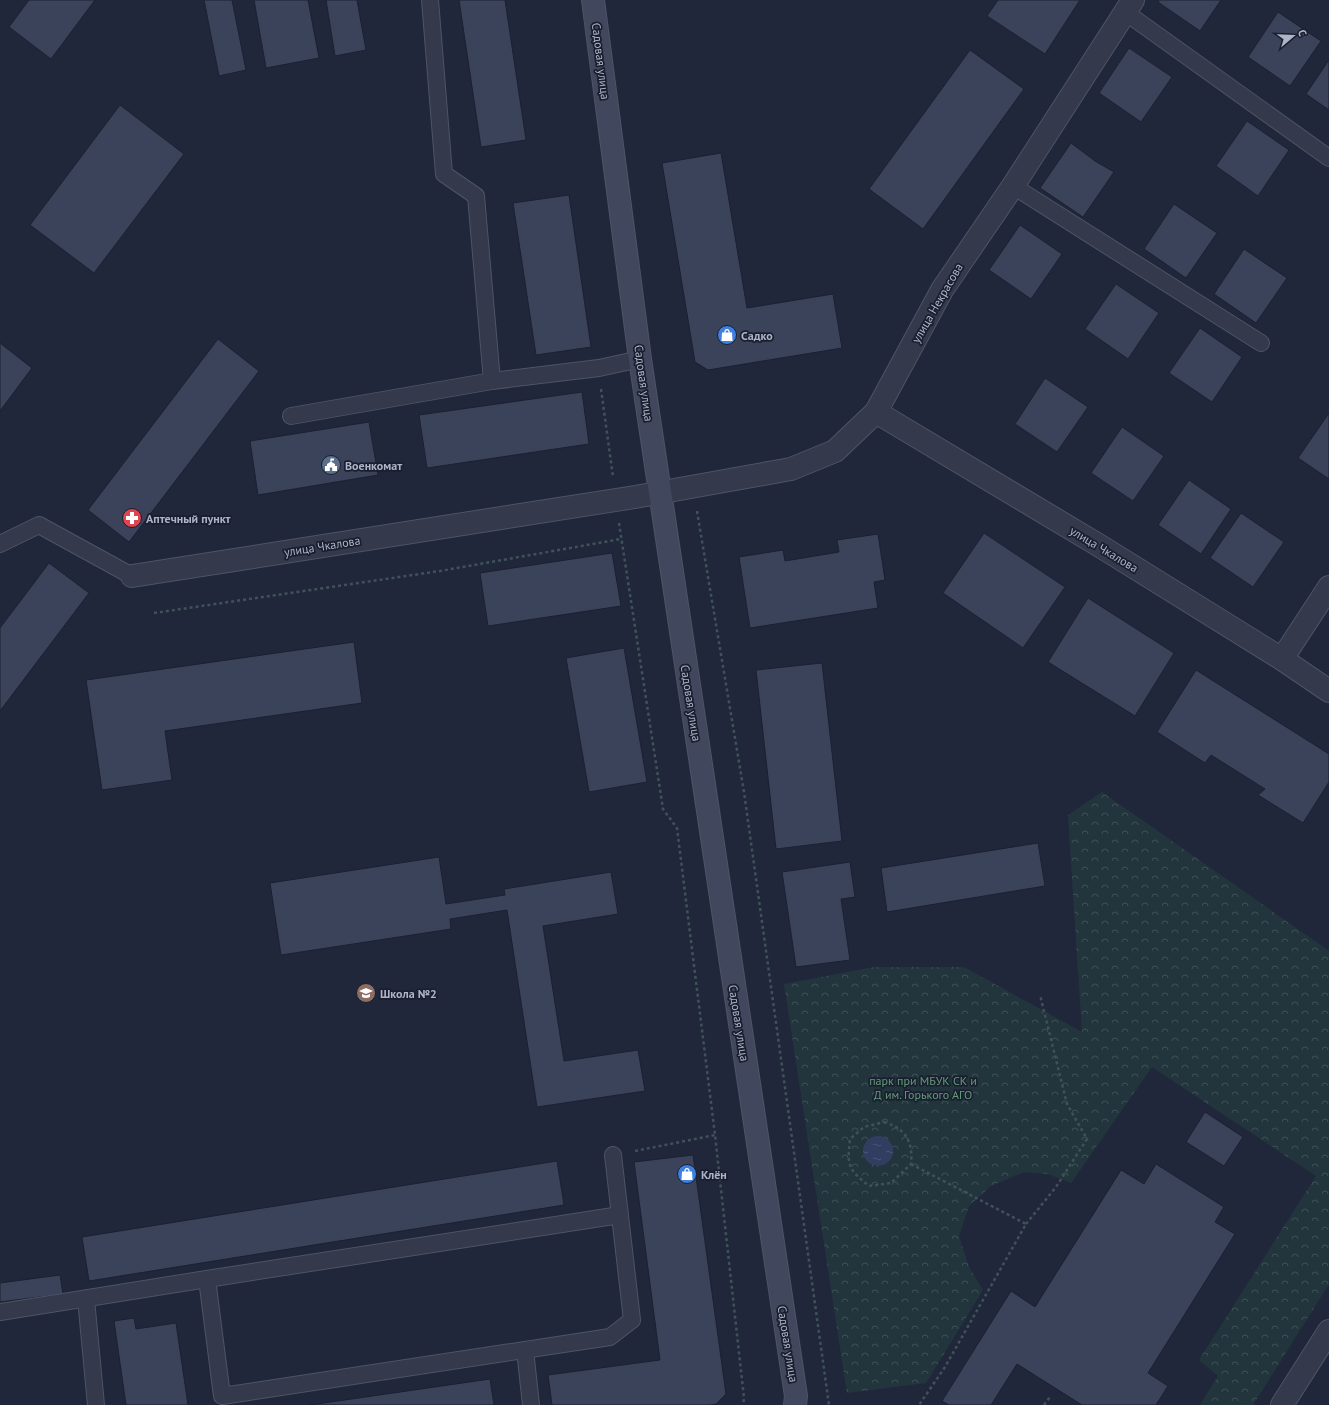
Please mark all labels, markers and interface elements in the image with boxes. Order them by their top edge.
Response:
north arrow [1273,16,1313,56]
street label: Садовая улица [589,22,613,100]
text: С [1295,28,1310,38]
street label: улица Некрасова [908,260,966,346]
shop icon: Садко [716,324,738,346]
place label: Садко [741,328,773,343]
street label: Садовая улица [631,344,657,422]
public building icon: Военкомат [320,454,342,476]
place label: Военкомат [345,458,402,473]
pharmacy icon: Аптечный пункт [121,507,143,529]
place label: Аптечный пункт [146,511,231,526]
street label: улица Чкалова [1067,523,1141,575]
street label: улица Чкалова [283,533,361,559]
street label: Садовая улица [678,664,704,742]
school or university icon: Школа №2 [355,982,377,1004]
street label: Садовая улица [726,984,752,1062]
place label: Школа №2 [380,986,437,1001]
park label: парк при МБУК СК и Д им. Горького АГО [869,1073,977,1102]
shop icon: Клён [676,1163,698,1185]
place label: Клён [701,1167,727,1182]
street label: Садовая улица [775,1305,801,1383]

